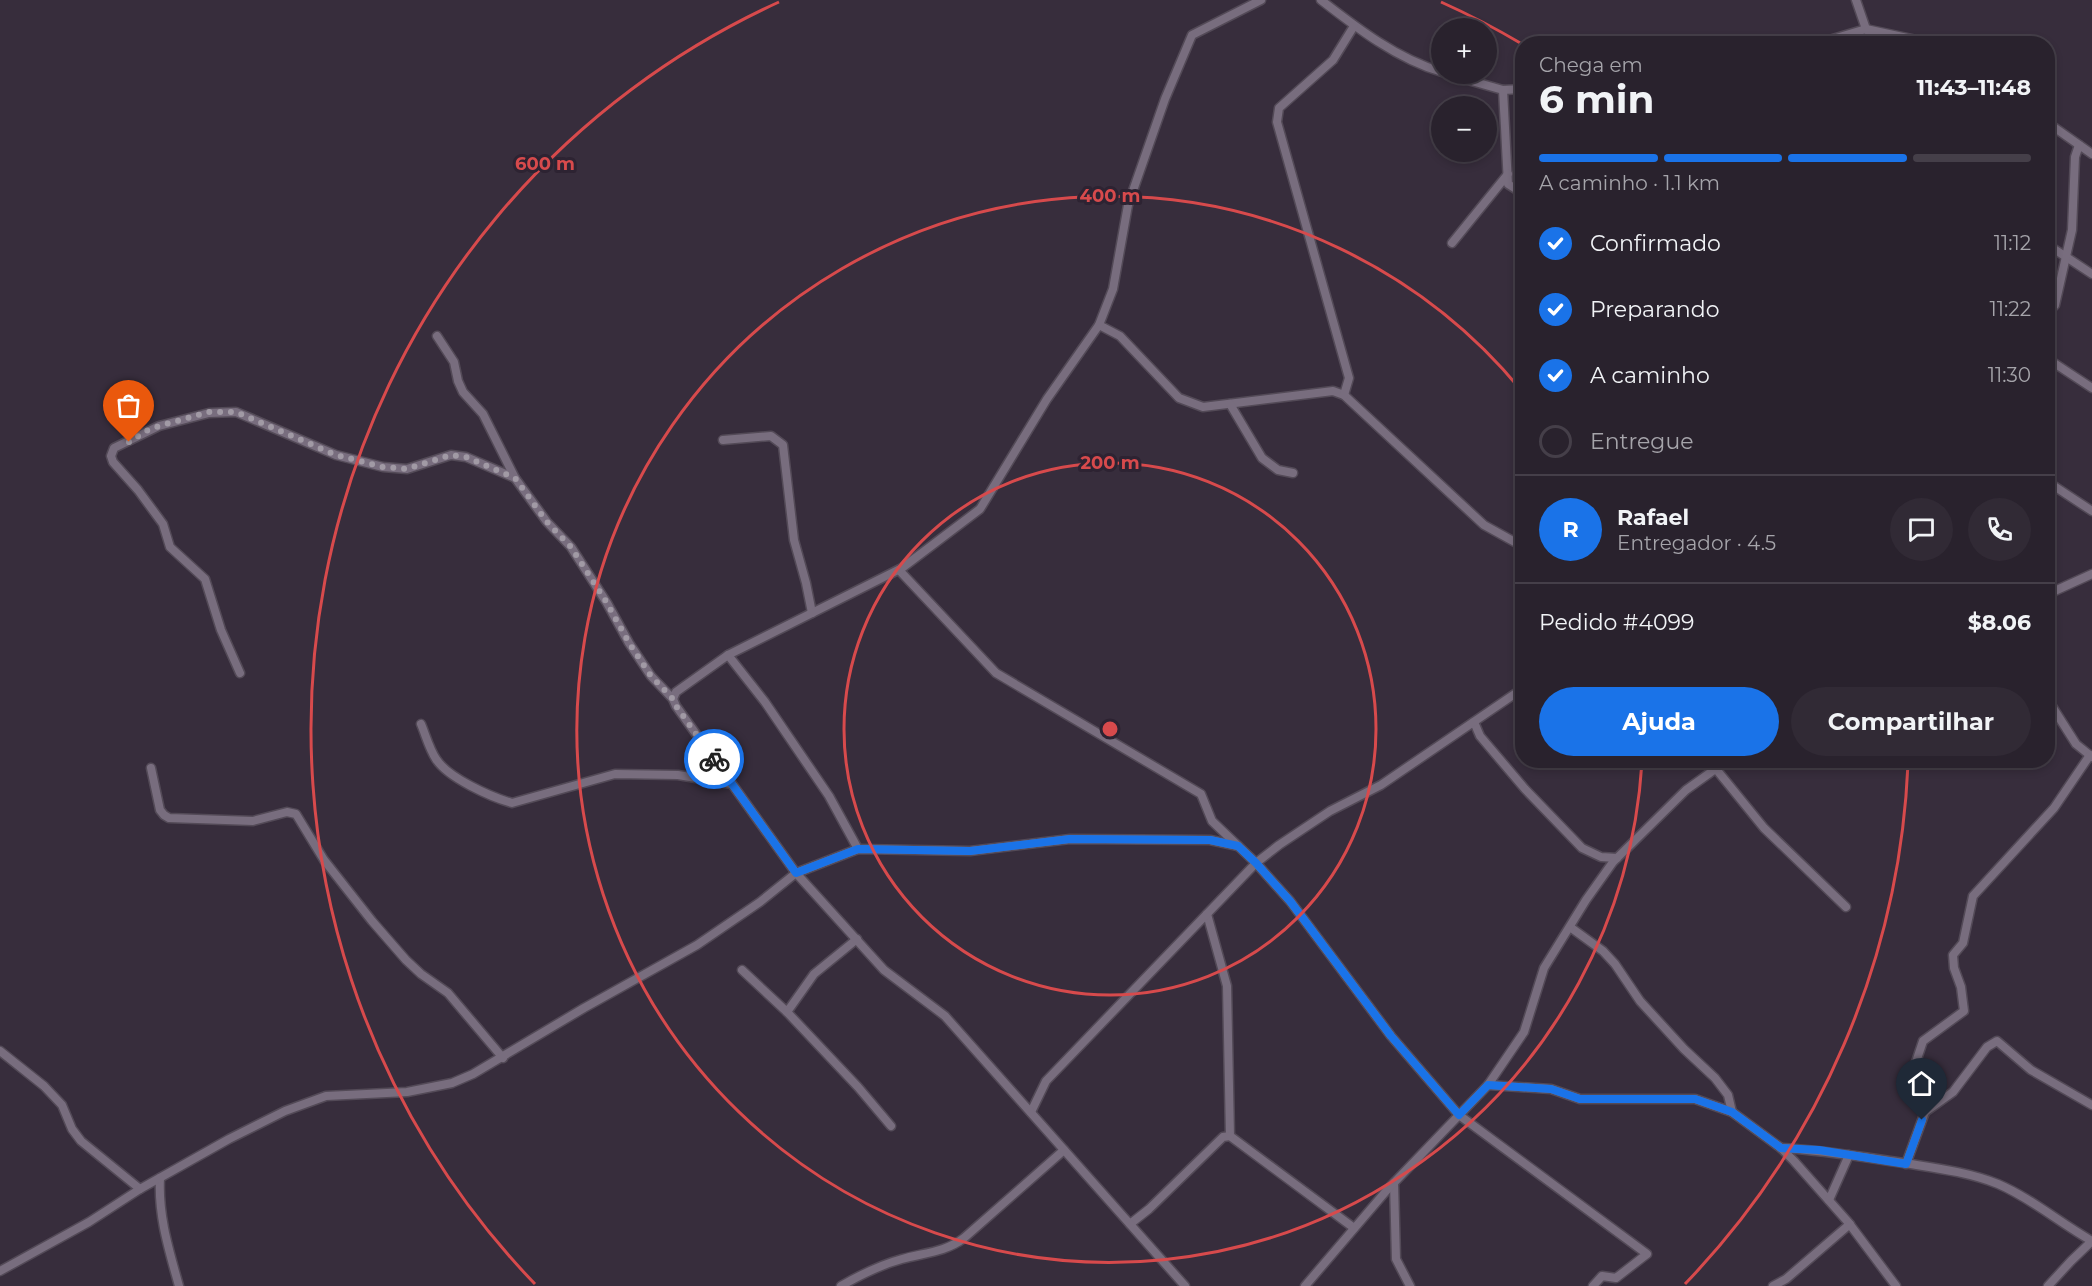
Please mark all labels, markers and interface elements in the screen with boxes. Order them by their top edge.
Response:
map controls [1431,18,1497,162]
button: + [1431,18,1497,84]
text: Chega em [1539,53,1643,77]
text: 11:43–11:48 [1917,74,2031,101]
text: 6 min [1539,75,1654,123]
button: − [1431,96,1497,162]
text: 600 m [515,153,575,175]
text: A caminho · 1.1 km [1539,171,1720,195]
text: 400 m [1080,185,1140,207]
icon: check [1539,227,1572,260]
text: Confirmado [1590,230,1721,257]
text: 11:12 [1994,231,2031,255]
icon: check [1539,293,1572,326]
text: Preparando [1590,296,1719,323]
text: 11:22 [1990,297,2031,321]
icon: check [1539,359,1572,392]
text: A caminho [1590,362,1710,389]
text: 11:30 [1988,363,2031,387]
pin [103,380,154,442]
icon: bag [112,389,145,422]
text: Entregue [1590,428,1694,455]
text: 200 m [1080,452,1140,474]
button: chat [1890,498,1953,561]
button: phone [1968,498,2031,561]
text: Rafael [1617,504,1689,531]
text: R [1562,516,1579,543]
text: Entregador · 4.5 [1617,531,1776,555]
text: Pedido #4099 [1539,609,1694,636]
text: $8.06 [1968,609,2031,636]
button: Ajuda [1539,687,1779,756]
button: Compartilhar [1791,687,2031,756]
centre of rings [1100,719,1120,739]
courier [684,729,744,789]
icon: bike [698,743,731,776]
pin [1896,1058,1947,1120]
icon: home [1905,1067,1938,1100]

